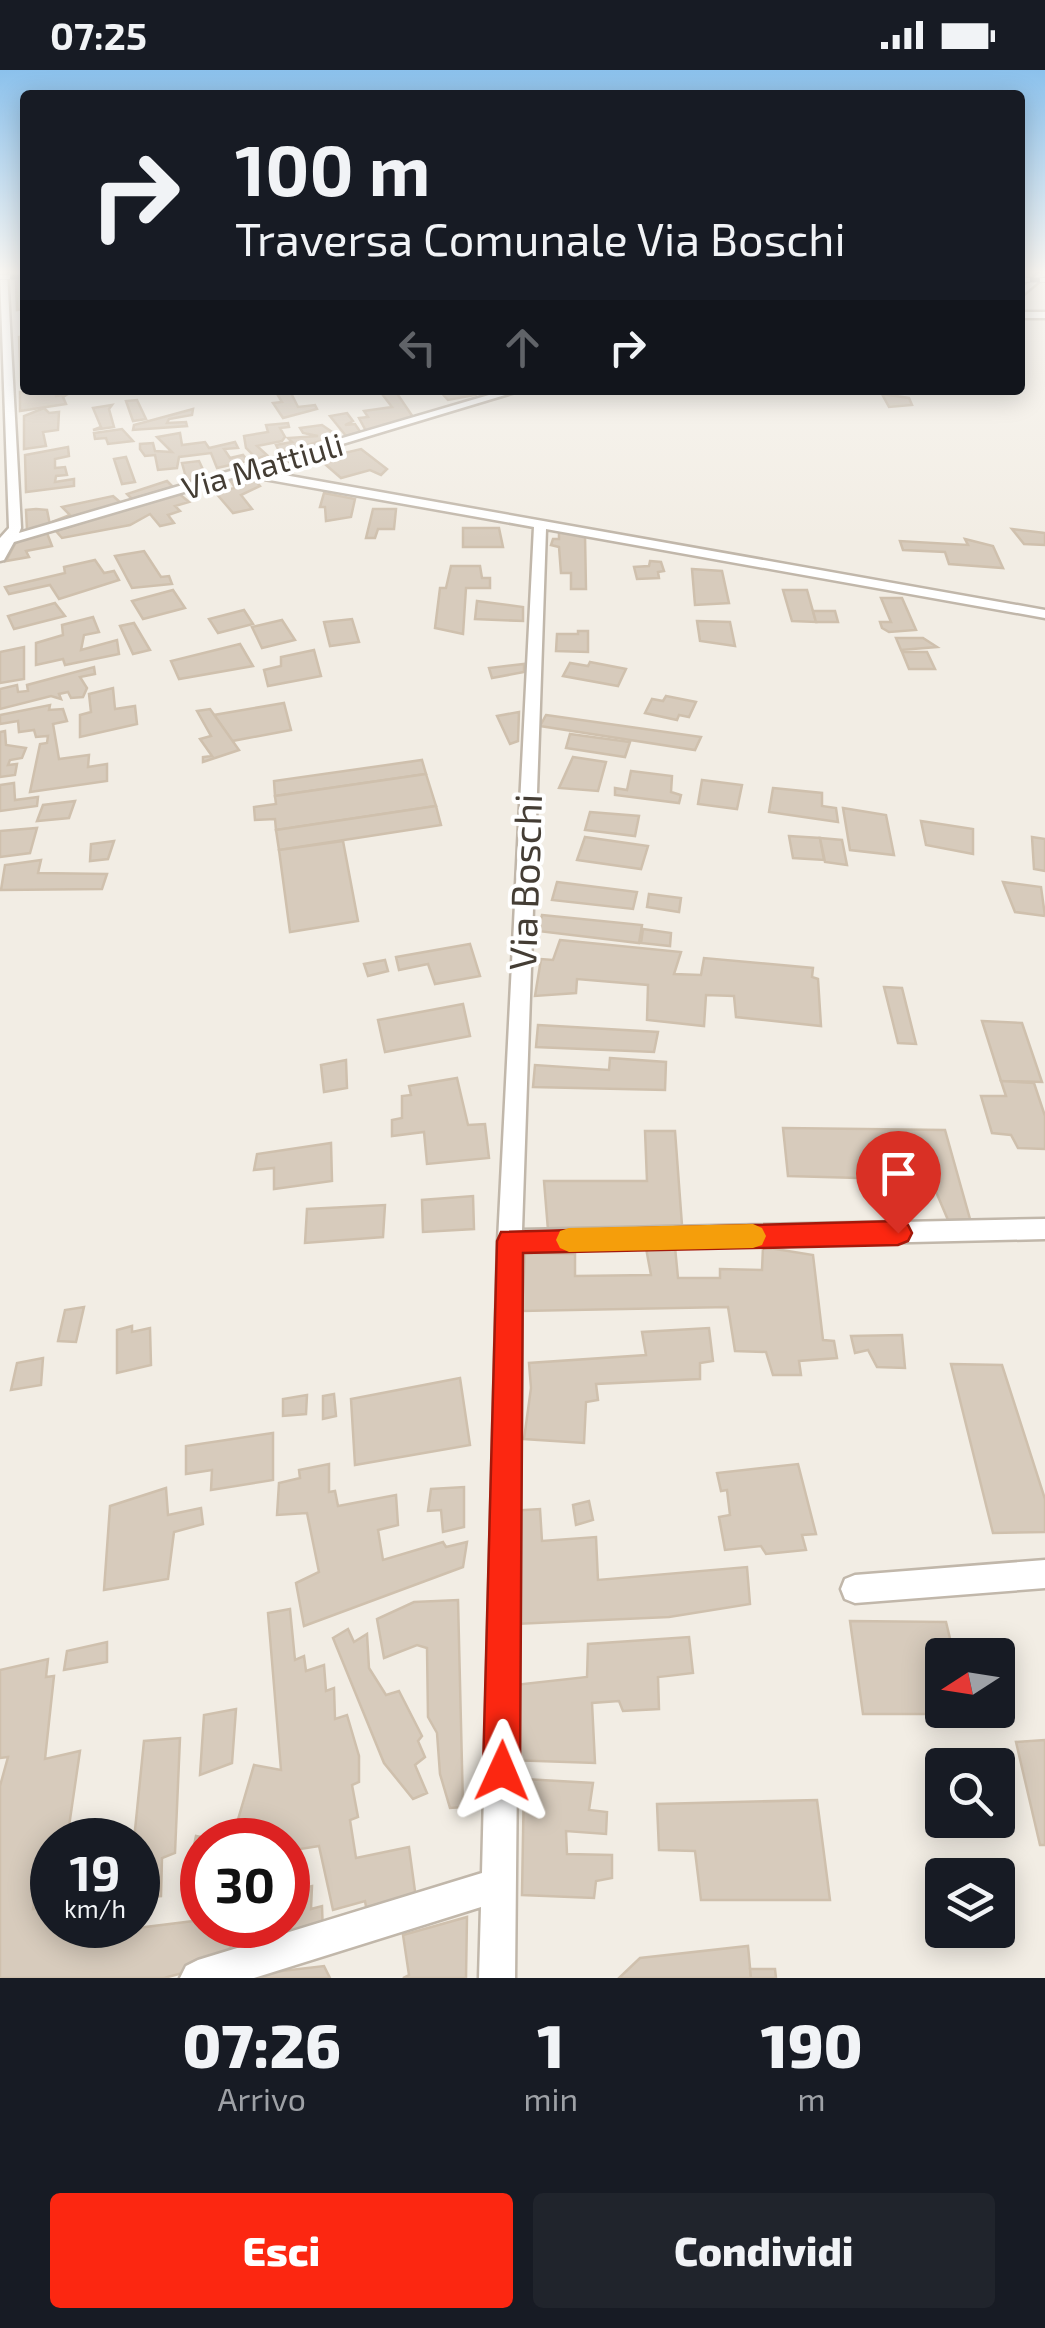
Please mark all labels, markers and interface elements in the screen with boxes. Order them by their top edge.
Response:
text: 07:25 [50,12,147,58]
text: 100 m [235,126,430,210]
icon: right [70,130,200,260]
text: Traversa Comunale Via Boschi [235,211,846,265]
icon: left [390,320,445,375]
icon: ahead [495,320,550,375]
icon: right [600,320,655,375]
street label: Via Mattiuli [177,424,347,506]
street label: Via Boschi [498,793,550,971]
pin [856,1131,941,1234]
icon: arrive [871,1146,926,1201]
north arrow [925,1638,1015,1728]
map controls [925,1638,1015,1948]
position arrow [450,1719,554,1823]
button: search [925,1748,1015,1838]
speed limit sign: 30 [180,1818,310,1948]
text: 19 [69,1841,121,1901]
button: layers [925,1858,1015,1948]
text: km/h [64,1893,126,1923]
text: 07:26 [183,2008,341,2080]
text: 1 [537,2008,564,2080]
text: 190 [761,2008,862,2080]
text: Arrivo [218,2079,306,2117]
text: min [524,2079,578,2117]
text: m [798,2079,826,2117]
button: Esci [50,2193,513,2308]
button: Condividi [533,2193,995,2308]

